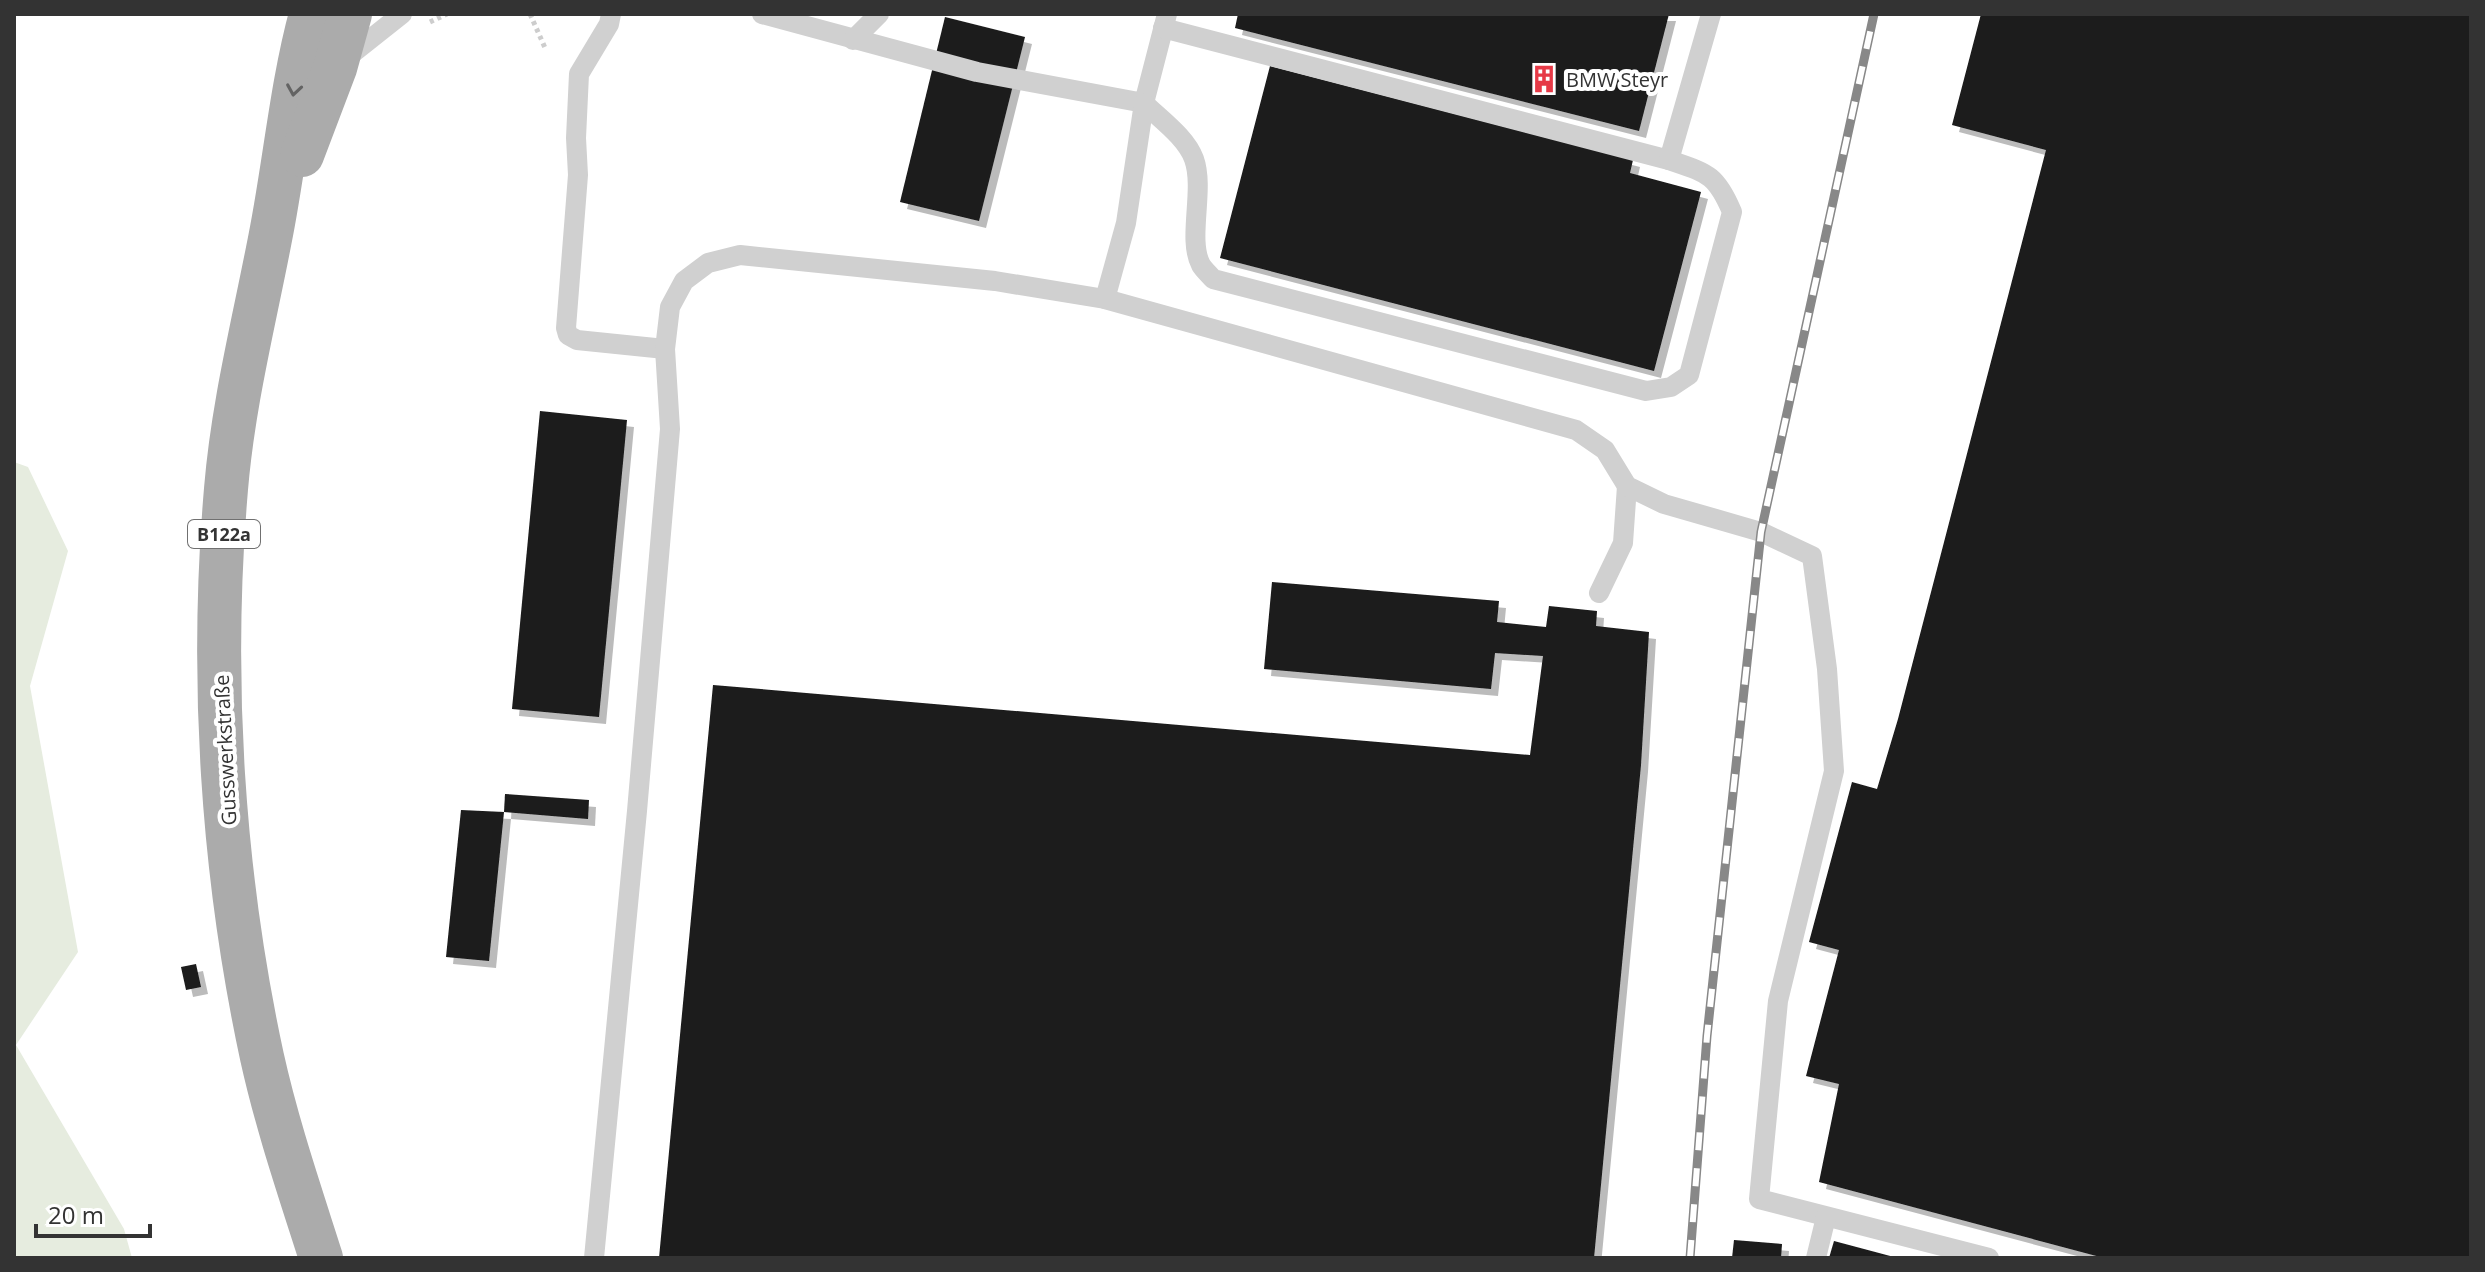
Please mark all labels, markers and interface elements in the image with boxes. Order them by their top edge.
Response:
building icon: BMW Steyr [1529,64,1559,94]
place label: BMW Steyr [1566,66,1668,93]
one-way arrow [286,83,303,97]
road number: B122a [188,520,260,548]
street label: Gusswerkstraße [208,674,242,826]
scale bar [36,1188,150,1238]
text: 20 m [48,1198,104,1231]

